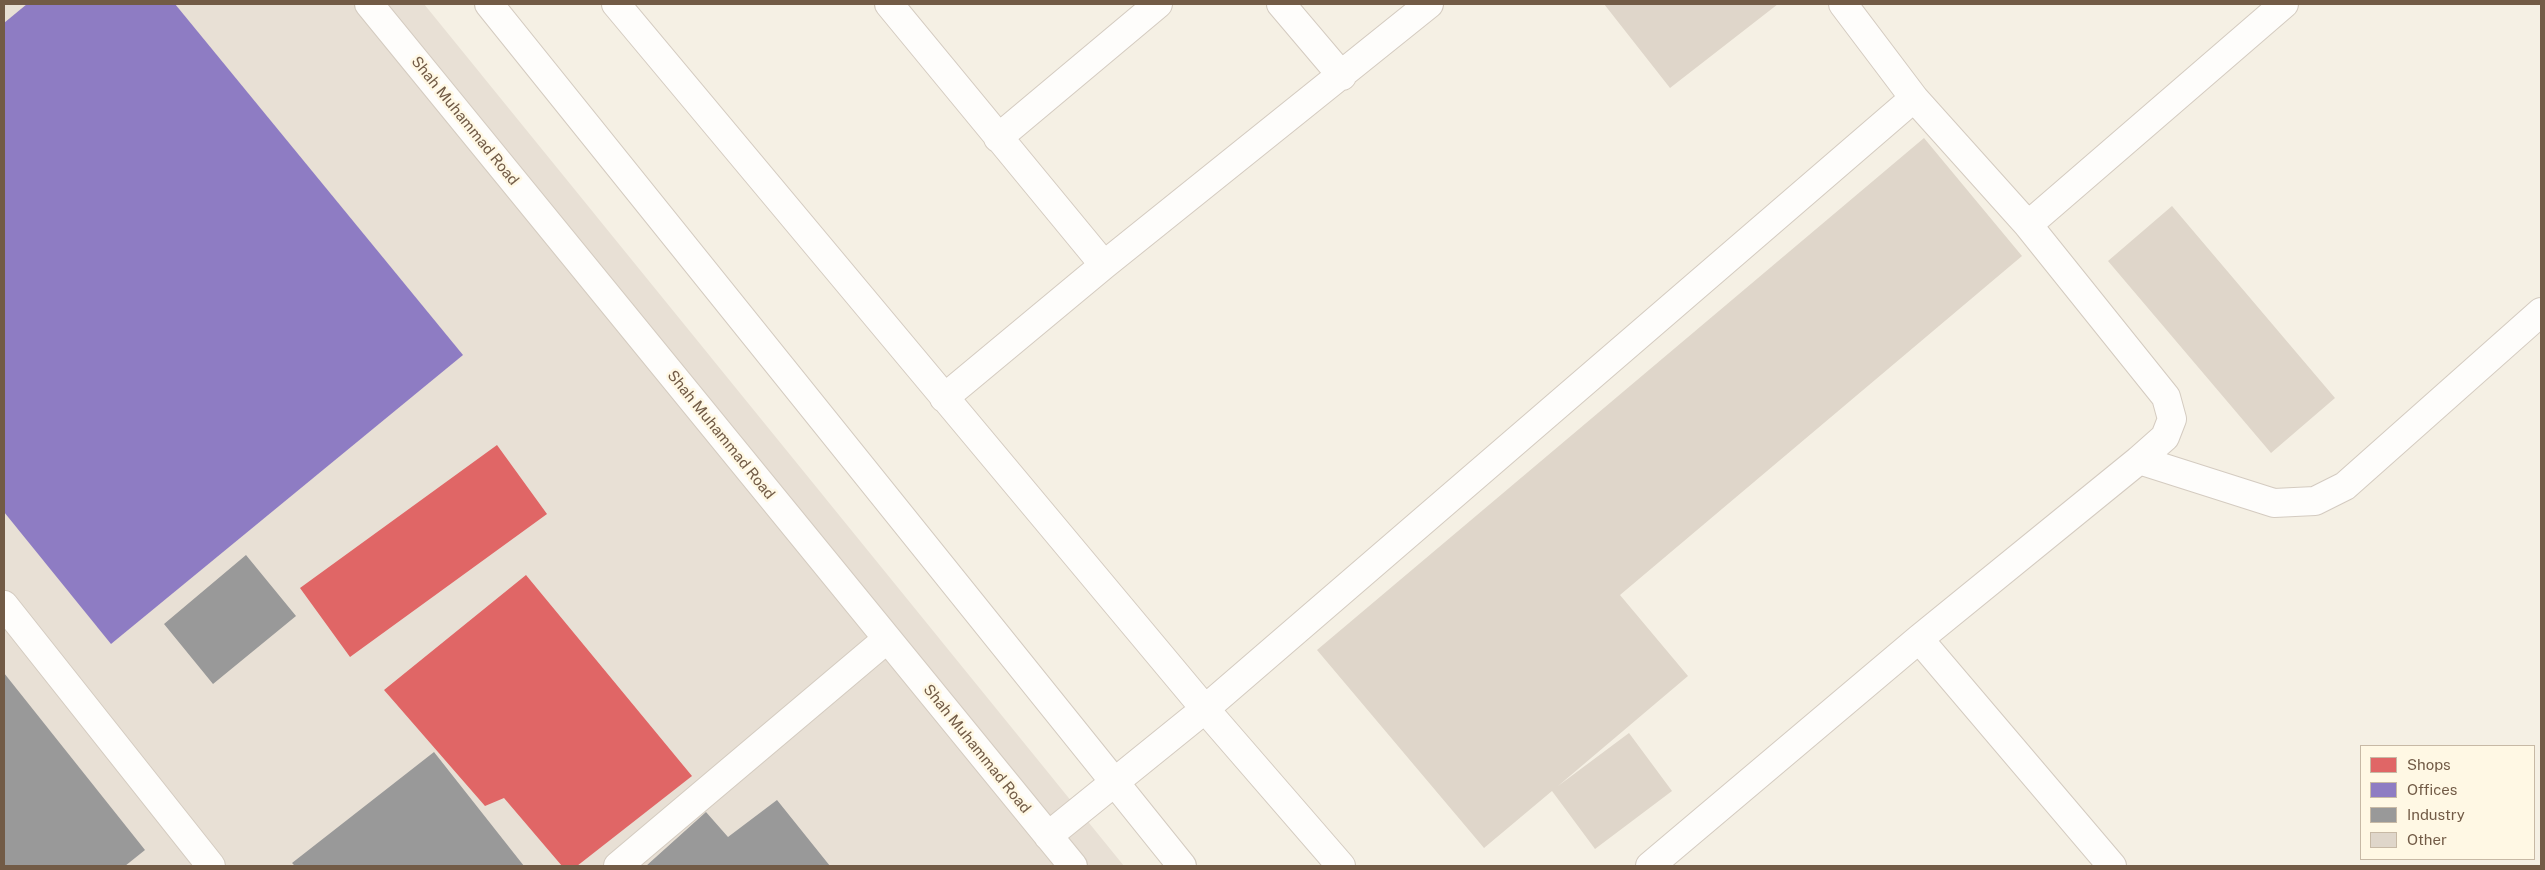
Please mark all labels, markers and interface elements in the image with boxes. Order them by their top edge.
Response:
street label: Shah Muhammad Road [407,53,523,189]
street label: Shah Muhammad Road [663,367,779,503]
street label: Shah Muhammad Road [919,681,1035,817]
legend [2360,745,2535,860]
text: Shops [2407,756,2451,773]
text: Offices [2407,781,2457,798]
text: Industry [2407,806,2465,823]
text: Other [2407,831,2447,848]

